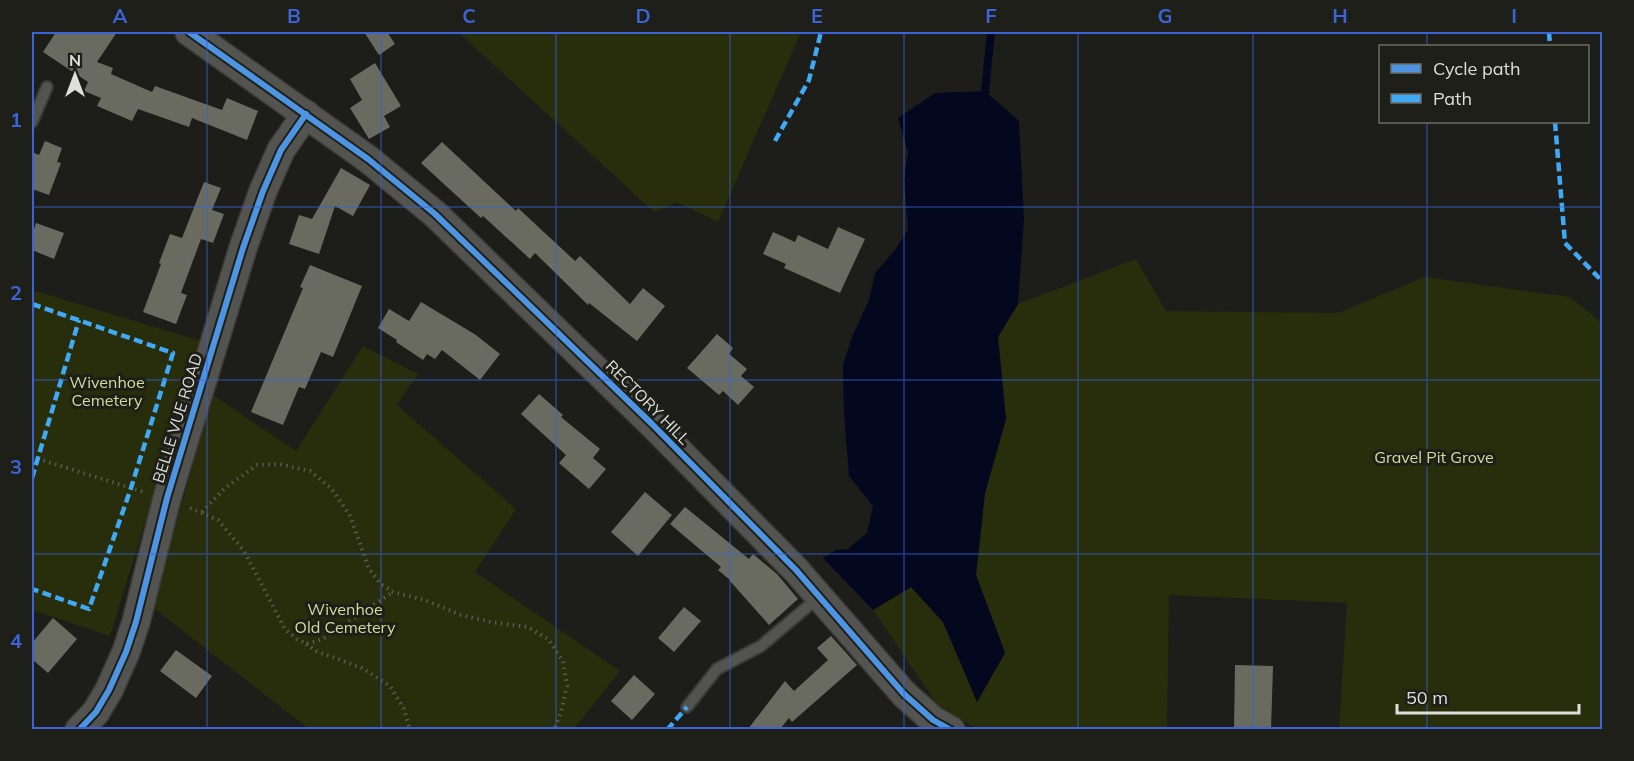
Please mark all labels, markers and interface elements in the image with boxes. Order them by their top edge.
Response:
text: A [113,3,128,28]
text: B [287,3,301,28]
text: C [462,3,476,28]
text: D [635,3,651,28]
text: E [811,3,823,28]
text: F [985,3,997,28]
text: G [1158,3,1172,28]
text: H [1332,3,1348,28]
text: I [1511,3,1517,28]
north arrow [45,45,105,105]
legend [1379,45,1589,123]
text: N [69,50,81,70]
text: Cycle path [1433,57,1520,80]
text: Path [1433,87,1472,110]
text: 1 [10,107,22,132]
text: 2 [10,280,22,305]
street label: BELLE VUE ROAD [148,351,206,485]
street label: RECTORY HILL [602,356,695,449]
park label: Wivenhoe Cemetery [69,372,145,410]
park label: Gravel Pit Grove [1374,447,1494,467]
text: 3 [10,454,22,479]
park label: Wivenhoe Old Cemetery [295,599,396,637]
text: 4 [10,628,22,653]
scale bar [1397,677,1578,715]
text: 50 m [1406,686,1448,709]

